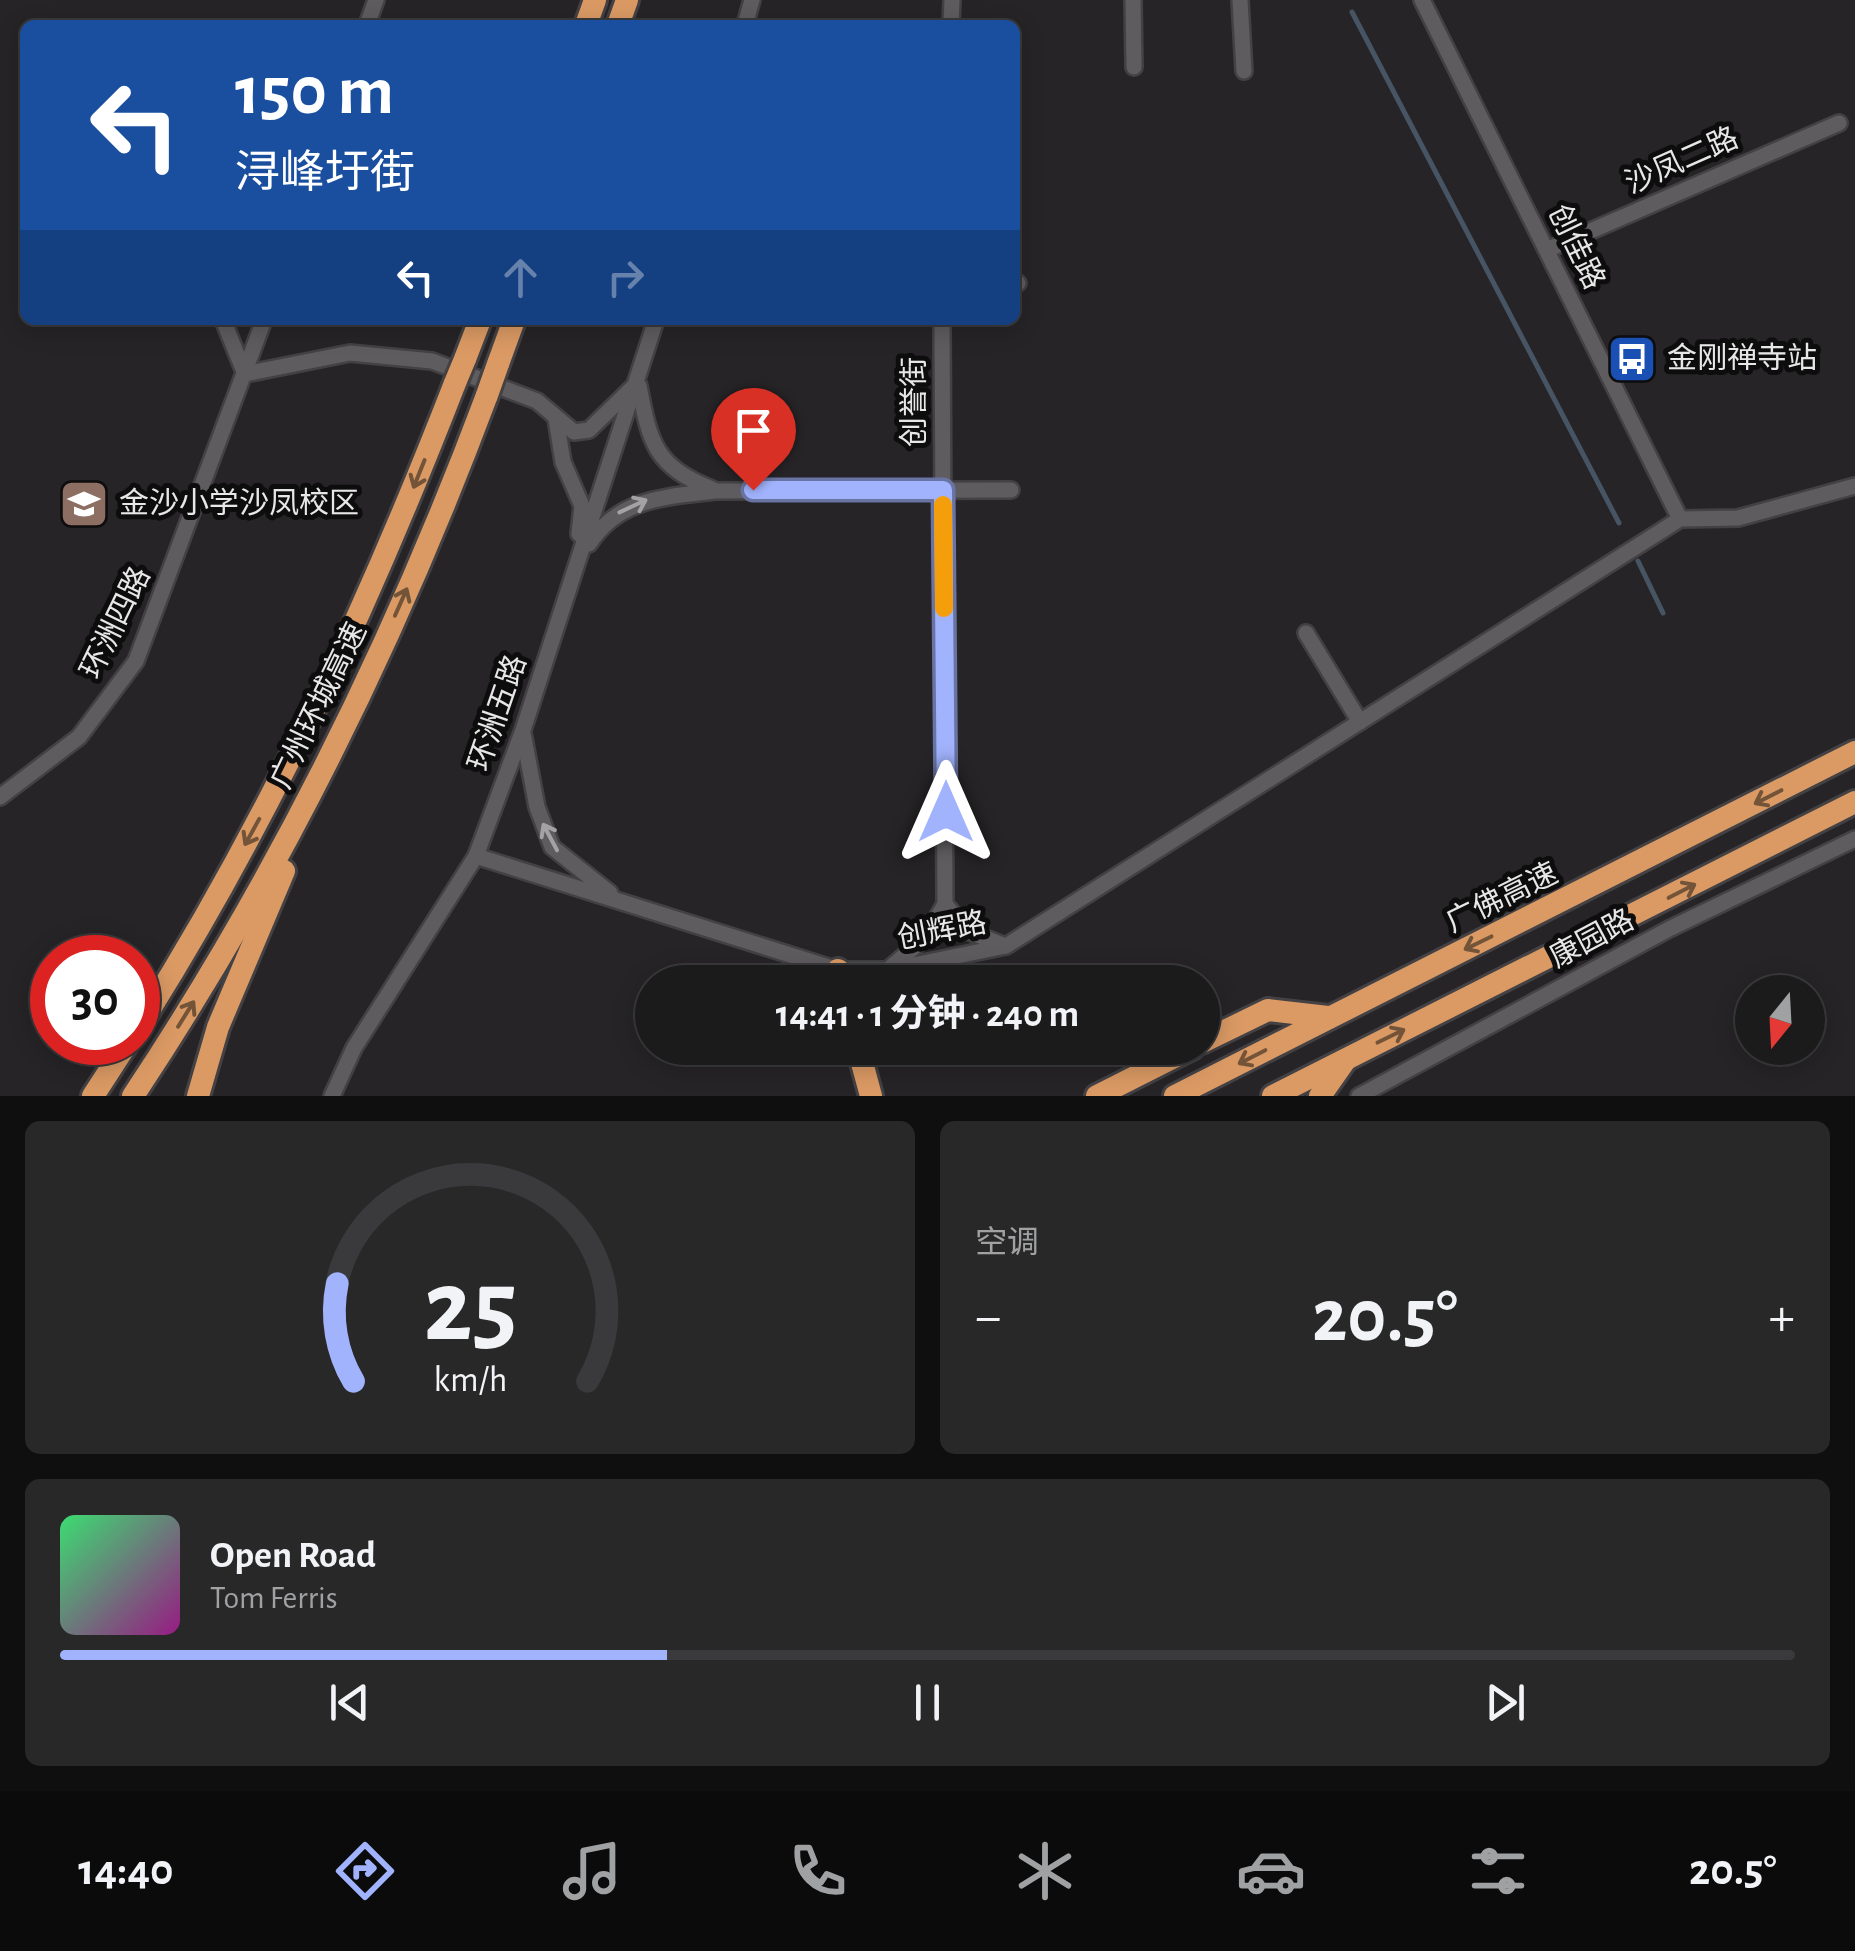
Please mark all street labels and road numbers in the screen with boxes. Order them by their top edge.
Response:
street label: 沙凤二路 [1620,121,1743,199]
street label: 创佳路 [1543,199,1611,294]
street label: 创誉街 [898,357,930,447]
street label: 环洲四路 [74,562,156,684]
street label: 广州环城高速 [264,618,372,793]
street label: 环洲五路 [462,651,532,775]
street label: 广佛高速 [1441,856,1563,938]
street label: 康园路 [1544,903,1639,973]
street label: 创辉路 [895,906,989,954]

